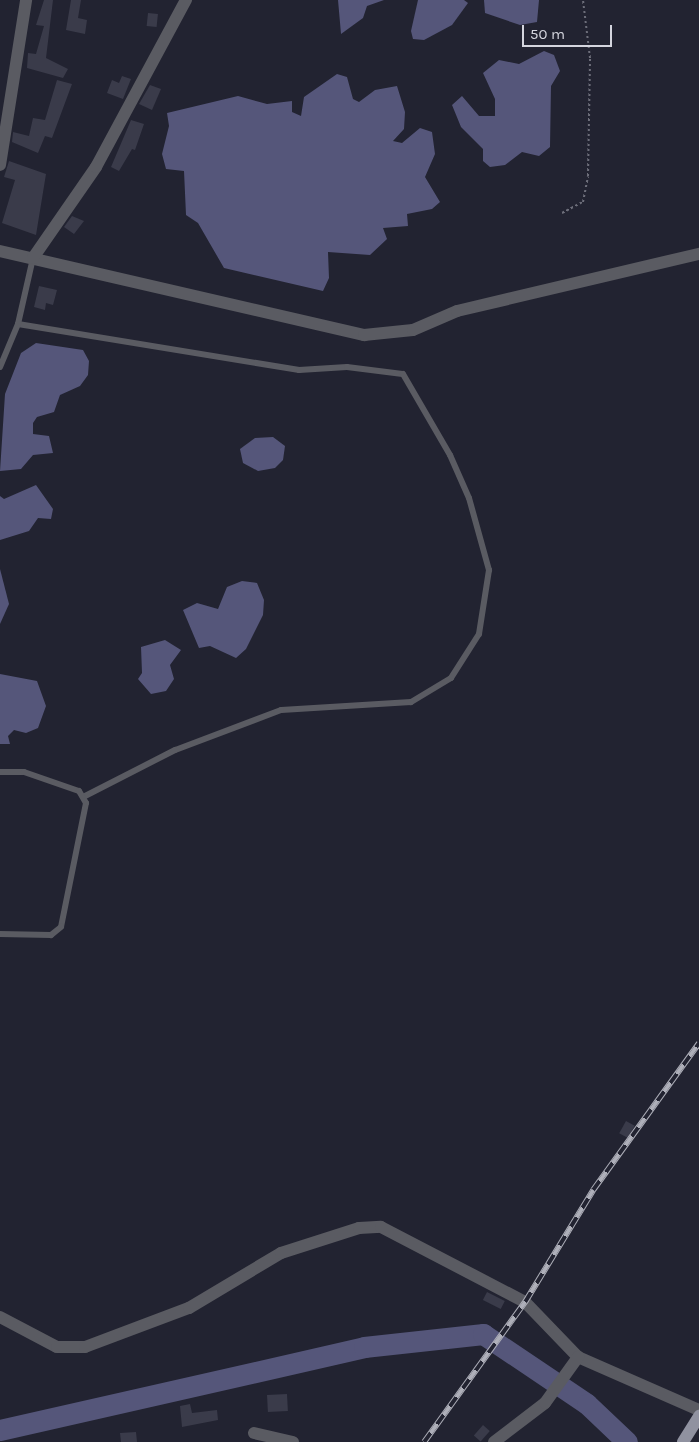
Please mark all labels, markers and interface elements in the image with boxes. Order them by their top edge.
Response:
scale bar [524,15,614,47]
text: 50 m [530,25,565,43]

